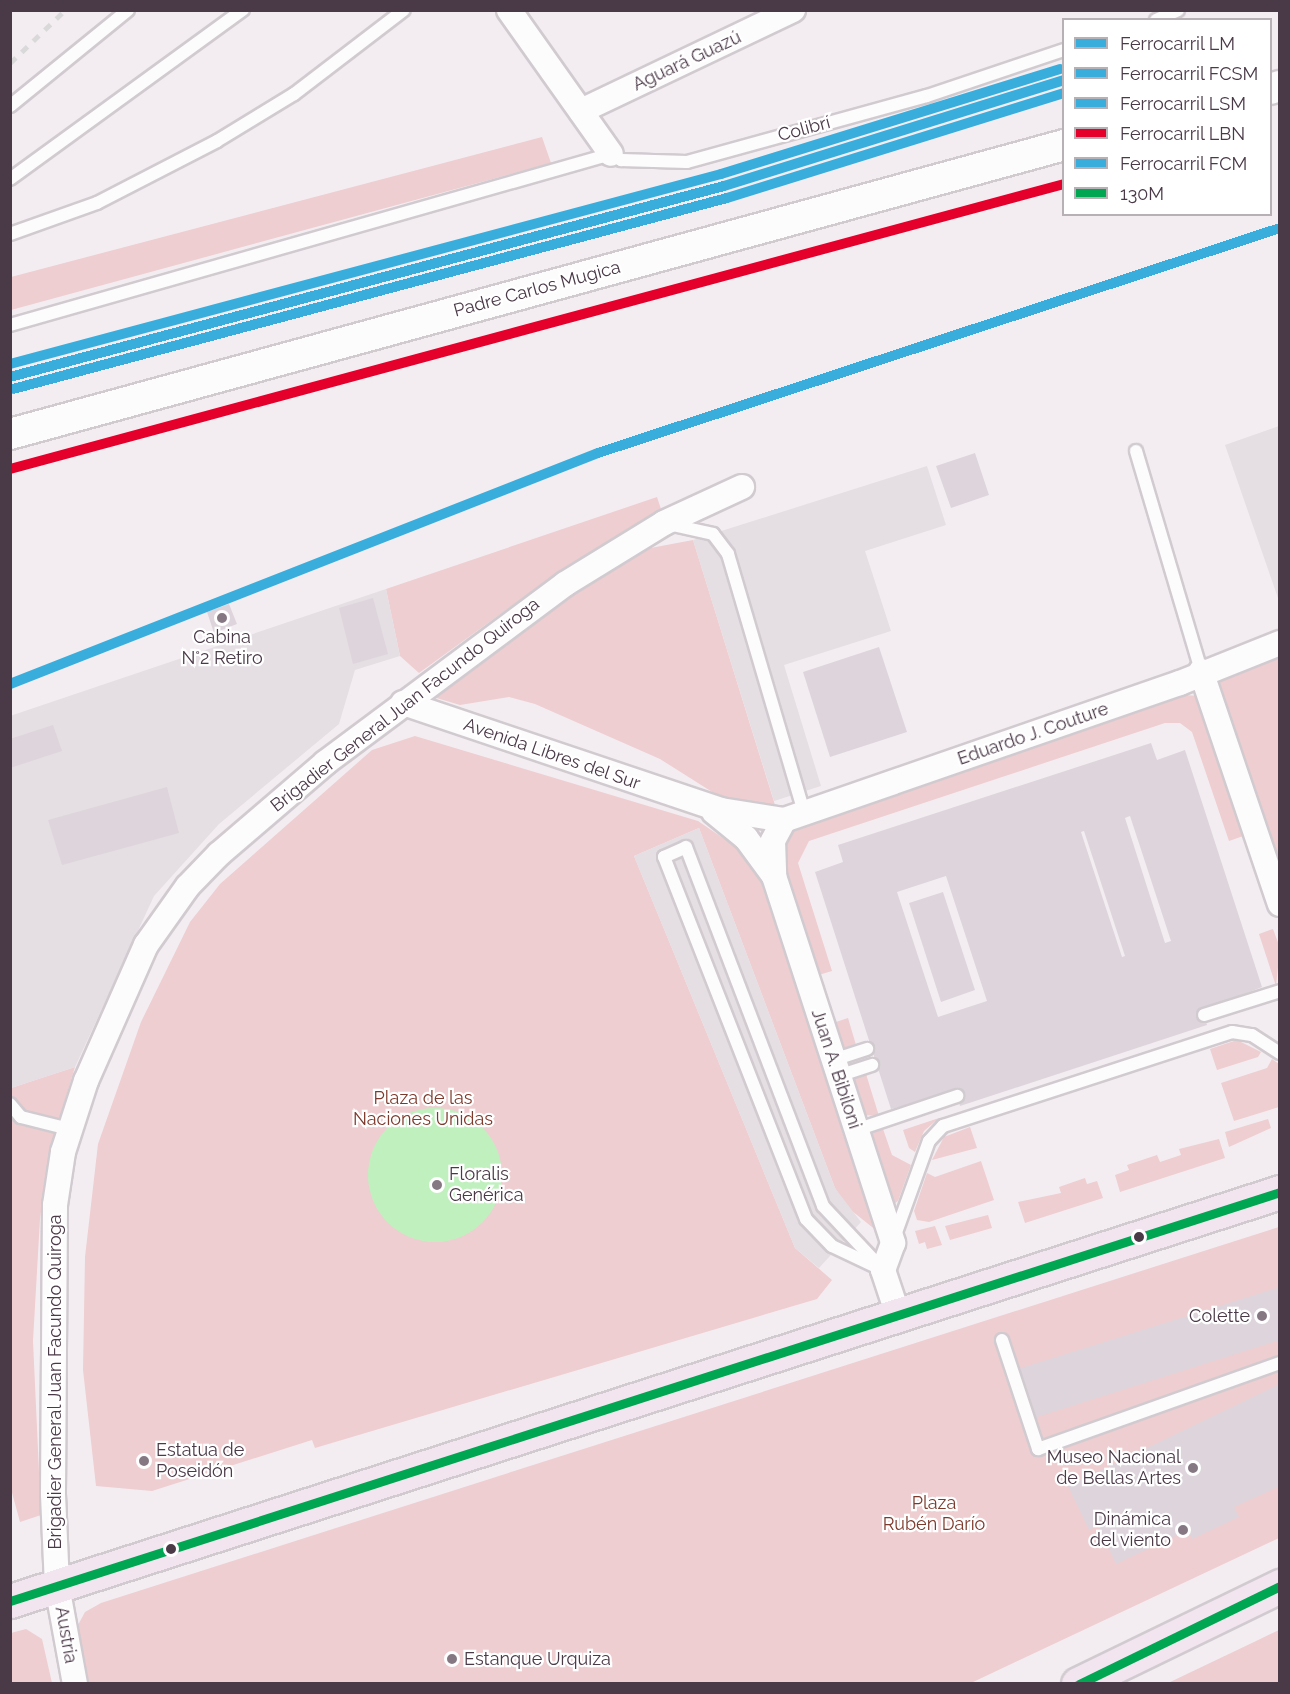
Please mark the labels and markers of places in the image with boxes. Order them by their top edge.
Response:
marker: Cabina N°2 Retiro [215,611,229,625]
place label: Cabina N°2 Retiro [181,627,263,670]
place label: Floralis Genérica [449,1164,523,1206]
marker: Floralis Genérica [430,1178,444,1192]
unlabelled marker [1133,1231,1145,1243]
place label: Colette [1189,1305,1250,1327]
marker: Colette [1255,1309,1269,1323]
place label: Estatua de Poseidón [156,1440,244,1482]
place label: Museo Nacional de Bellas Artes [1047,1447,1181,1490]
marker: Estatua de Poseidón [137,1454,151,1468]
marker: Museo Nacional de Bellas Artes [1186,1461,1200,1475]
place label: Dinámica del viento [1089,1509,1171,1552]
marker: Dinámica del viento [1176,1523,1190,1537]
unlabelled marker [165,1543,177,1555]
place label: Estanque Urquiza [464,1648,611,1670]
marker: Estanque Urquiza [445,1652,459,1666]

